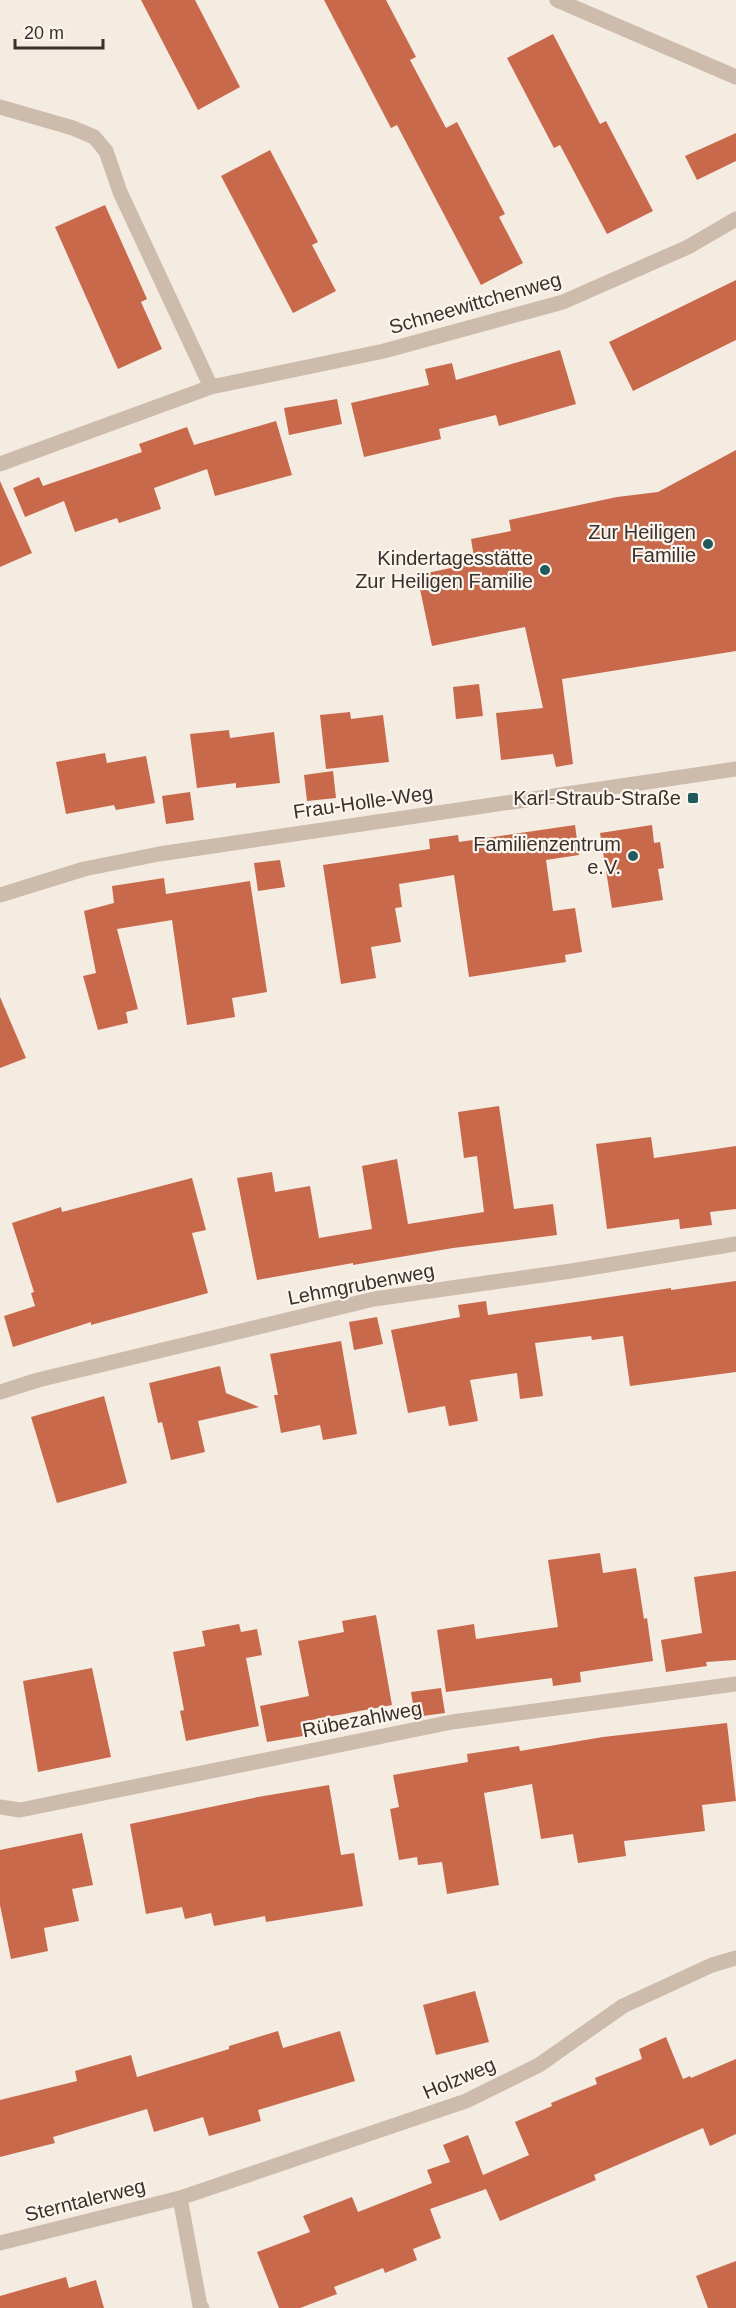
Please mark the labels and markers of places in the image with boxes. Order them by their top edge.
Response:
place label: Zur Heiligen Familie [588,521,696,566]
marker: Zur Heiligen Familie [701,537,715,551]
place label: Kindertagesstätte Zur Heiligen Familie [355,547,533,592]
marker: Kindertagesstätte Zur Heiligen Familie [538,563,552,577]
place label: Karl-Straub-Straße [513,787,681,809]
marker: Karl-Straub-Straße [686,791,700,805]
place label: Familienzentrum e.V. [473,833,621,878]
marker: Familienzentrum e.V. [626,849,640,863]

